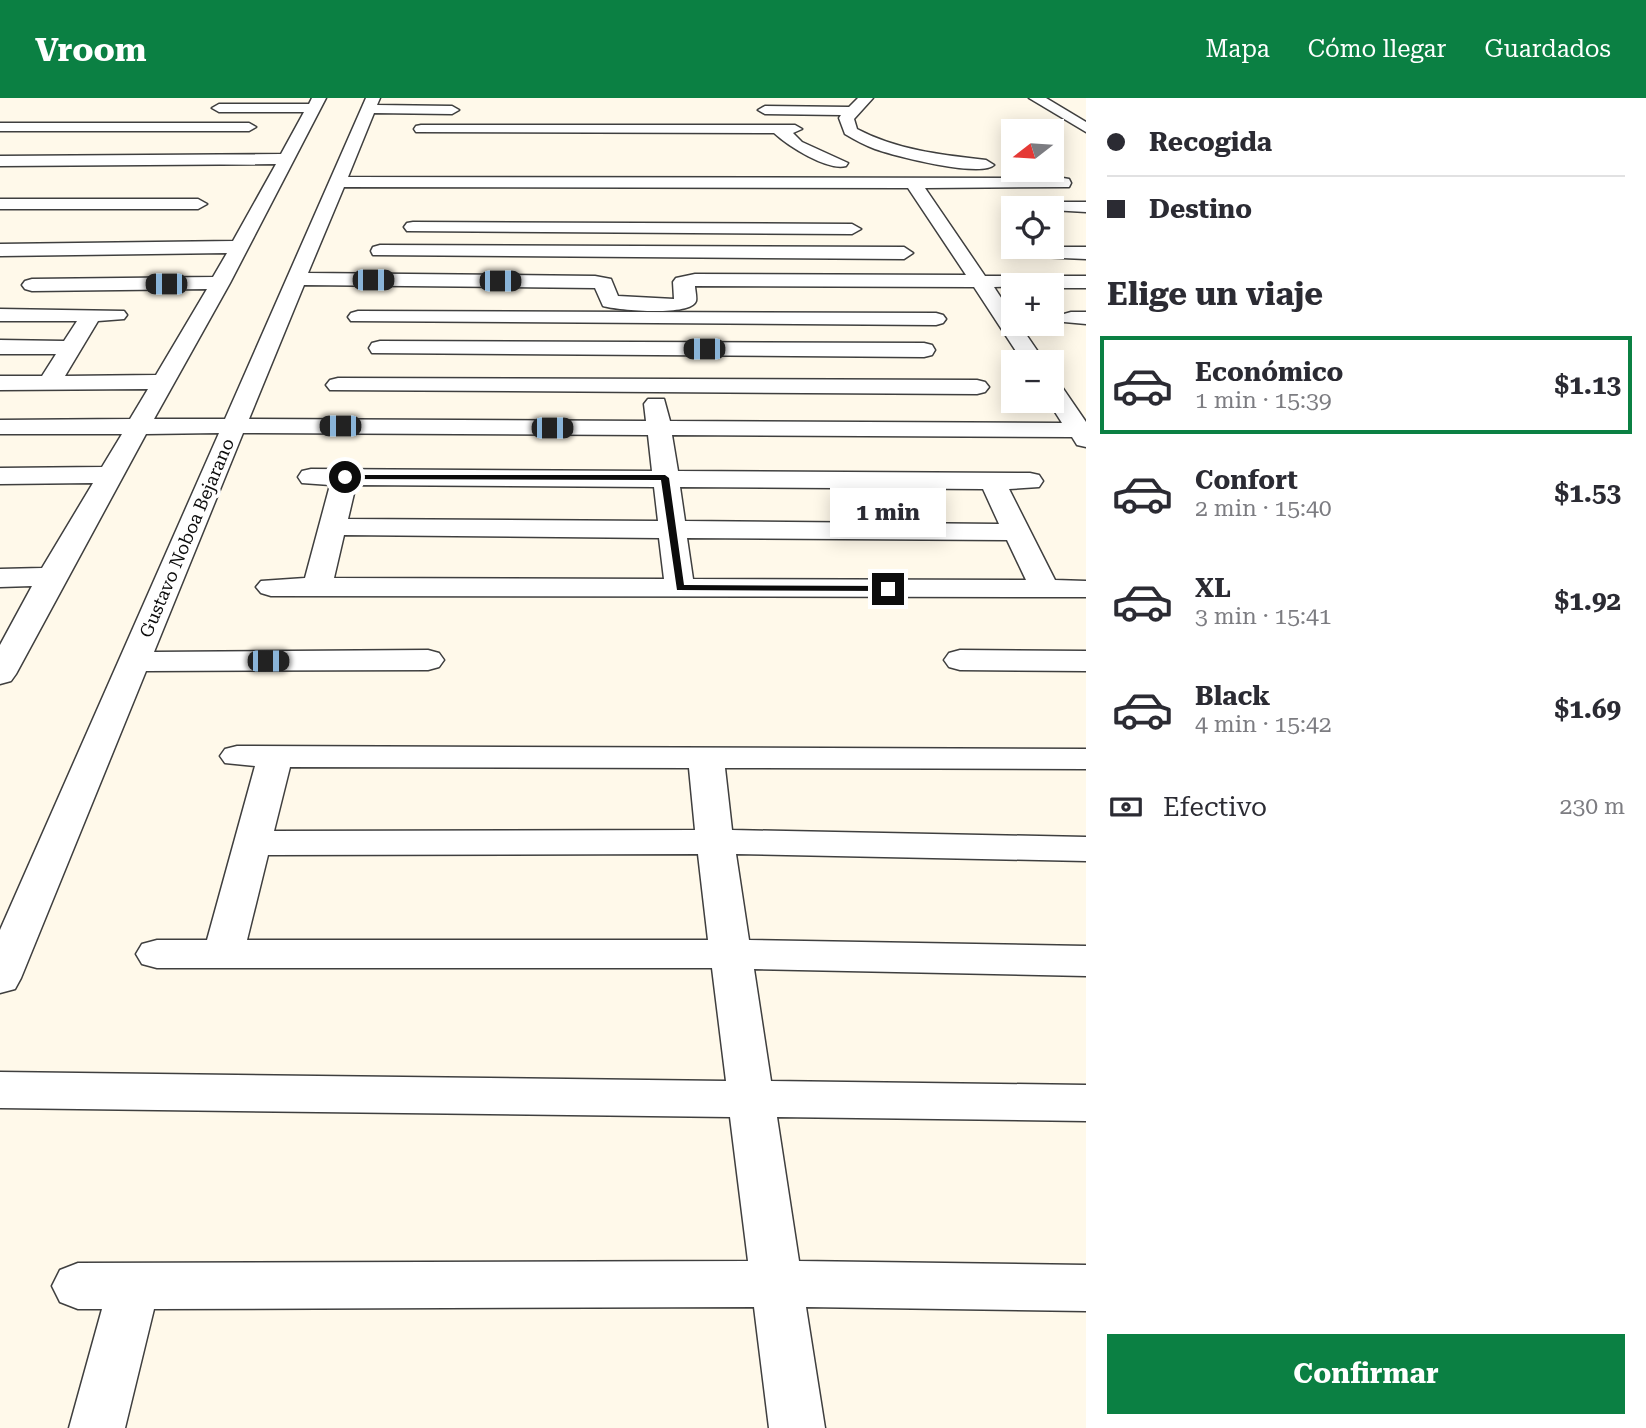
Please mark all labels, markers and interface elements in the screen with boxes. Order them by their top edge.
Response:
text: Vroom [35,30,147,69]
text: Mapa [1206,35,1270,63]
text: Cómo llegar [1308,35,1446,63]
text: Guardados [1484,35,1611,63]
north arrow [1001,119,1064,182]
map controls [1001,119,1064,413]
text: Recogida [1149,127,1272,157]
text: Destino [1149,194,1252,224]
button: locate [1001,196,1064,259]
car [353,270,395,291]
car [480,271,522,292]
button: + [1001,273,1064,336]
car [146,274,188,295]
text: Elige un viaje [1107,275,1323,313]
car [684,339,726,360]
button: − [1001,350,1064,413]
icon: car [1111,354,1174,417]
text: Económico [1195,357,1343,387]
text: $1.13 [1555,370,1621,400]
text: 1 min · 15:39 [1195,387,1332,414]
car [320,416,362,437]
car [532,418,574,439]
street label: Gustavo Noboa Bejarano [135,435,238,641]
route start [329,461,361,493]
icon: car [1111,462,1174,525]
text: Confort [1195,465,1298,495]
text: $1.53 [1555,478,1621,508]
callout: 1 min [830,488,946,536]
text: 2 min · 15:40 [1195,495,1332,522]
text: 1 min [856,499,920,526]
icon: car [1111,570,1174,633]
route end [872,573,904,605]
text: XL [1195,573,1231,603]
text: $1.92 [1555,586,1621,616]
text: 3 min · 15:41 [1195,603,1332,630]
car [248,651,290,672]
icon: car [1111,678,1174,741]
text: Black [1195,681,1270,711]
text: $1.69 [1555,694,1621,724]
text: 4 min · 15:42 [1195,711,1332,738]
icon: cash [1107,788,1145,826]
text: Efectivo [1163,792,1267,822]
text: 230 m [1560,793,1625,820]
button: Confirmar [1107,1334,1625,1414]

